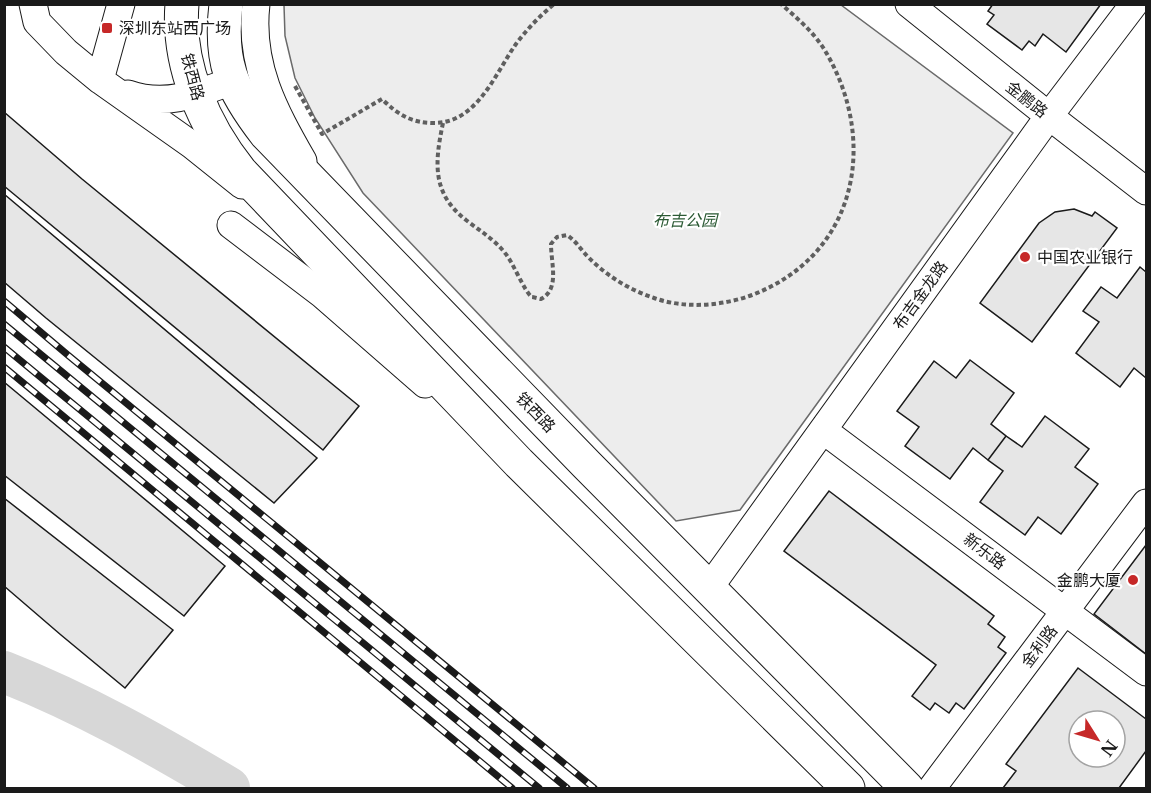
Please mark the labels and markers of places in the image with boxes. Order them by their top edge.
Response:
place label: 深圳东站西广场 [119,18,231,38]
marker: 深圳东站西广场 [100,21,114,35]
place label: 中国农业银行 [1037,247,1133,267]
marker: 中国农业银行 [1018,250,1032,264]
place label: 金鹏大厦 [1057,570,1121,590]
marker: 金鹏大厦 [1126,573,1140,587]

